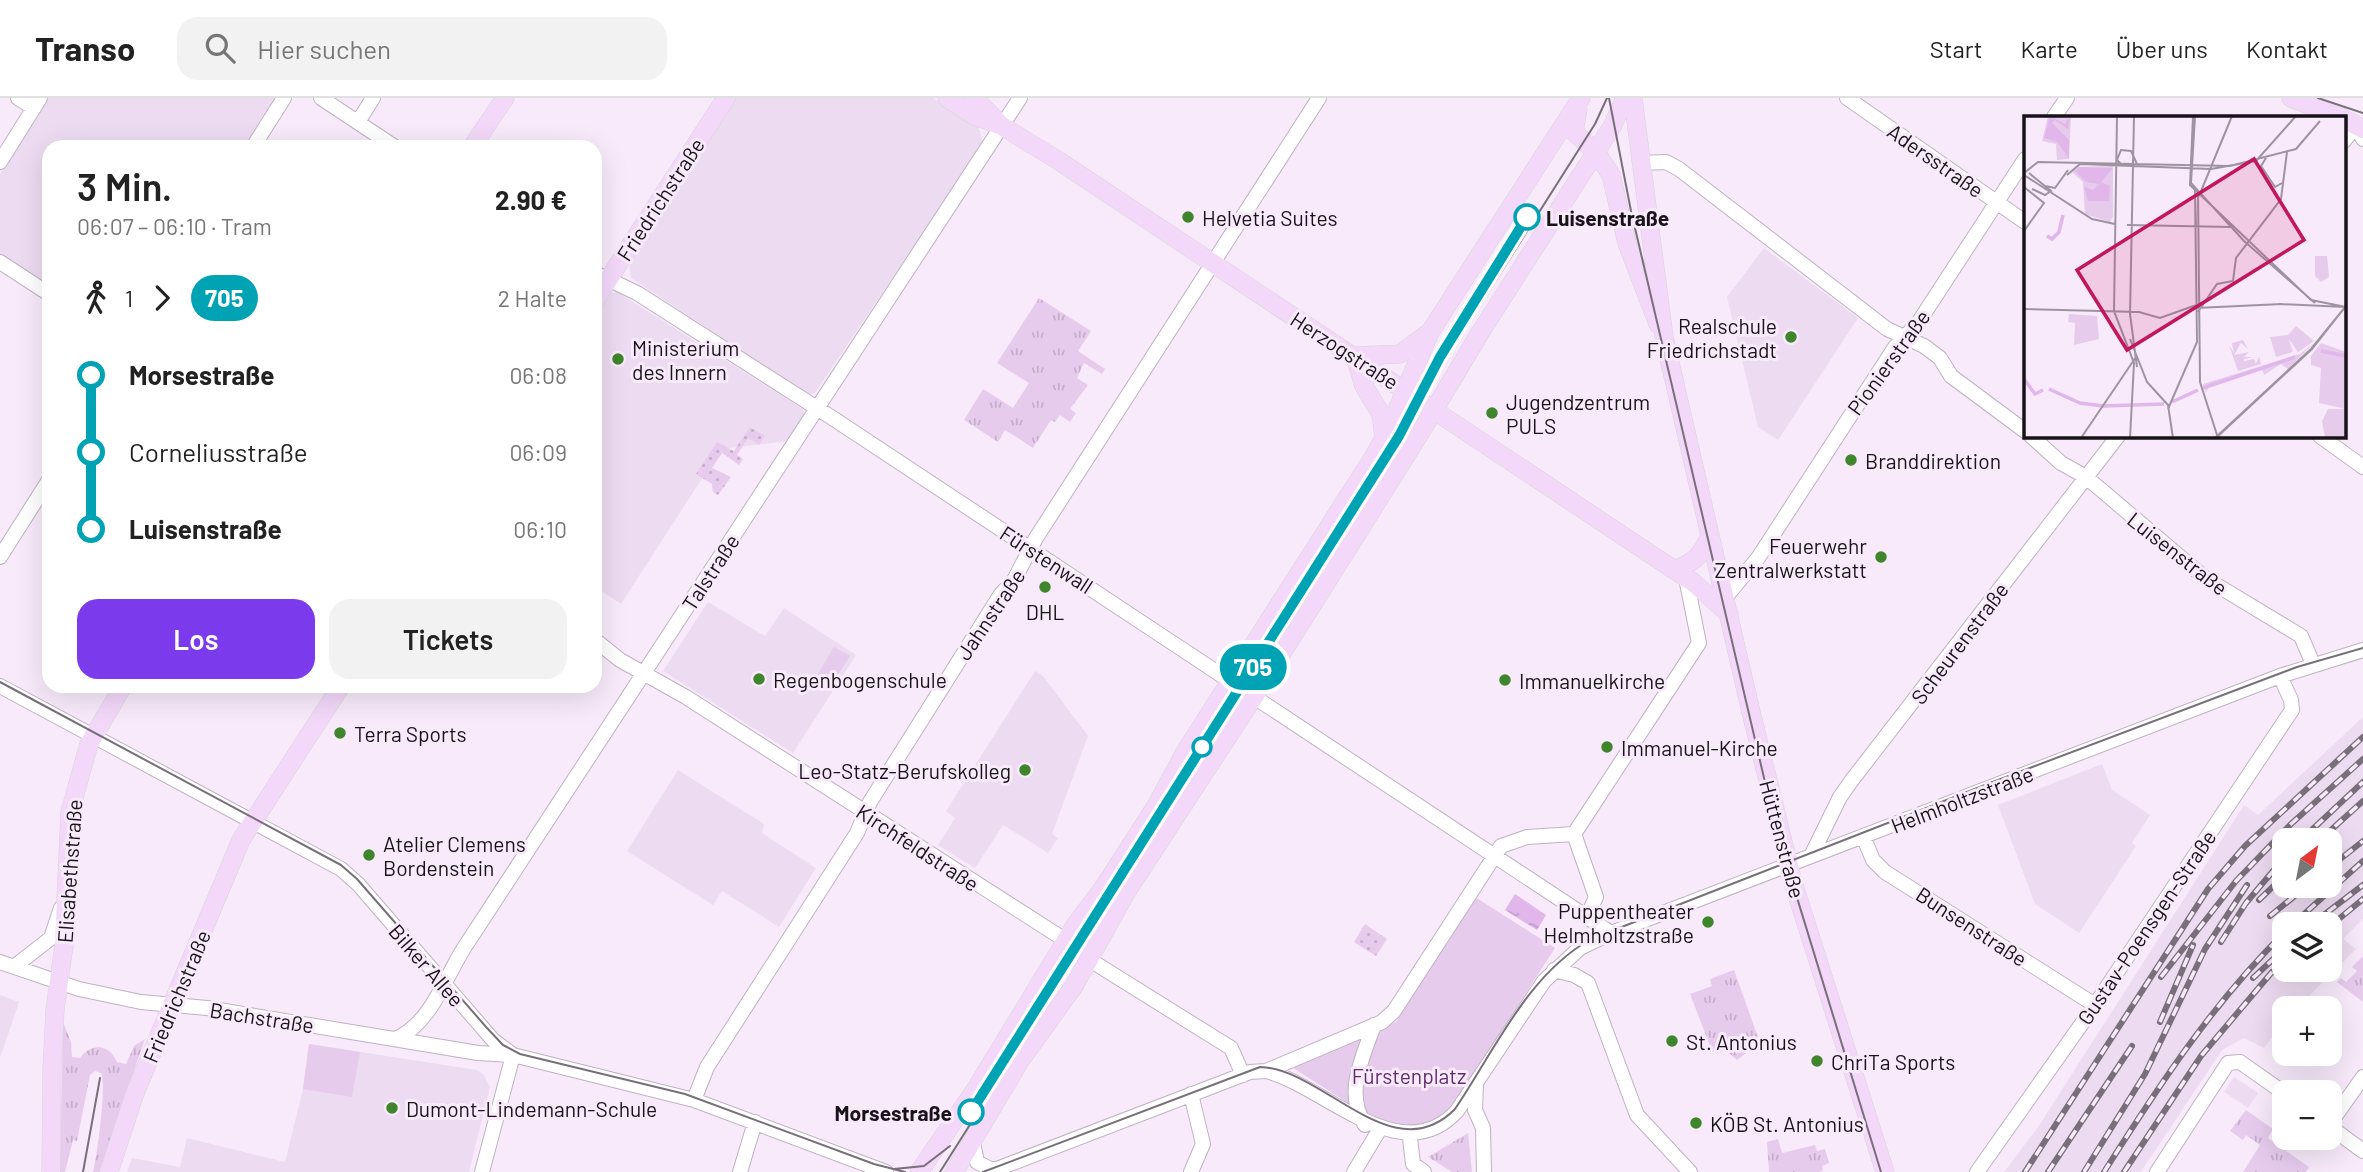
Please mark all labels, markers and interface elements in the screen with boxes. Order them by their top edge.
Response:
search box [177,17,667,80]
text: Transo [35,28,135,68]
icon: search [201,29,239,67]
text: Hier suchen [257,33,391,64]
text: Start [1930,34,1983,63]
text: Karte [2021,34,2078,63]
text: Über uns [2116,34,2208,63]
text: Kontakt [2246,34,2328,63]
inset map [2024,116,2346,438]
street label: Adersstraße [1883,118,1989,202]
street label: Friedrichstraße [611,133,709,265]
text: 3 Min. [77,163,172,209]
text: 2.90 € [495,184,567,215]
marker: Luisenstraße [1514,204,1540,230]
place label: Helvetia Suites [1202,205,1338,230]
place label: Luisenstraße [1546,205,1669,230]
marker: Helvetia Suites [1180,209,1196,225]
text: 06:07 – 06:10 · Tram [77,212,272,240]
icon: walk [77,279,115,317]
icon: forward [143,279,181,317]
text: 705 [205,283,244,312]
text: 1 [125,284,133,312]
text: 2 Halte [498,284,567,312]
street label: Pionierstraße [1842,305,1934,419]
street label: Herzogstraße [1286,306,1404,394]
place label: Realschule Friedrichstadt [1647,313,1777,362]
marker: Realschule Friedrichstadt [1783,329,1799,345]
place label: Ministerium des Innern [632,335,739,384]
marker: Ministerium des Innern [610,351,626,367]
text: Morsestraße [129,359,274,390]
text: 06:08 [509,361,567,389]
place label: Jugendzentrum PULS [1506,389,1650,438]
marker: Jugendzentrum PULS [1484,405,1500,421]
text: Corneliusstraße [129,436,308,467]
text: 06:09 [509,438,567,466]
place label: Branddirektion [1865,448,2001,473]
marker: Branddirektion [1843,452,1859,468]
street label: Luisenstraße [2123,506,2233,600]
text: Luisenstraße [129,513,282,544]
text: 06:10 [513,515,567,543]
street label: Fürstenwall [996,520,1098,598]
street label: Talstraße [676,529,744,615]
place label: Feuerwehr Zentralwerkstatt [1714,533,1867,582]
marker: Feuerwehr Zentralwerkstatt [1873,549,1889,565]
street label: Jahnstraße [950,564,1030,664]
street label: Scheurenstraße [1905,577,2013,709]
marker: DHL [1037,579,1053,595]
button: Los [77,599,315,679]
button: Tickets [329,599,567,679]
place label: DHL [1026,599,1064,624]
line badge: 705 [1213,644,1293,690]
text: 705 [1234,652,1272,681]
place label: Regenbogenschule [773,667,947,692]
place label: Immanuelkirche [1519,668,1665,693]
marker: Regenbogenschule [751,671,767,687]
marker: Immanuelkirche [1497,672,1513,688]
place label: Terra Sports [354,721,467,746]
marker: Terra Sports [332,725,348,741]
place label: Immanuel-Kirche [1621,735,1778,760]
unlabelled marker [1192,737,1212,757]
marker: Immanuel-Kirche [1599,739,1615,755]
place label: Leo-Statz-Berufskolleg [798,758,1011,783]
street label: Helmholtzstraße [1887,760,2037,838]
marker: Leo-Statz-Berufskolleg [1017,762,1033,778]
street label: Hüttenstraße [1755,777,1811,901]
street label: Elisabethstraße [52,798,86,944]
street label: Kirchfeldstraße [852,798,984,896]
street label: Gustav-Poensgen-Straße [2071,825,2221,1029]
north arrow [2272,828,2342,898]
map controls [2272,828,2342,1150]
place label: Atelier Clemens Bordenstein [383,831,526,880]
marker: Atelier Clemens Bordenstein [361,847,377,863]
street label: Bunsenstraße [1912,881,2032,971]
place label: Puppentheater Helmholtzstraße [1544,898,1694,947]
button: layers [2272,912,2342,982]
marker: Puppentheater Helmholtzstraße [1700,914,1716,930]
street label: Bilker Allee [384,919,470,1011]
street label: Friedrichstraße [137,926,215,1066]
street label: Bachstraße [208,996,316,1038]
button: + [2272,996,2342,1066]
place label: St. Antonius [1686,1029,1797,1054]
marker: St. Antonius [1664,1033,1680,1049]
place label: ChriTa Sports [1831,1049,1955,1074]
marker: ChriTa Sports [1809,1053,1825,1069]
park label: Fürstenplatz [1352,1063,1466,1088]
button: − [2272,1080,2342,1150]
place label: Dumont-Lindemann-Schule [406,1096,657,1121]
marker: Morsestraße [958,1099,984,1125]
marker: Dumont-Lindemann-Schule [384,1100,400,1116]
place label: Morsestraße [835,1100,952,1125]
place label: KÖB St. Antonius [1710,1111,1864,1136]
marker: KÖB St. Antonius [1688,1115,1704,1131]

